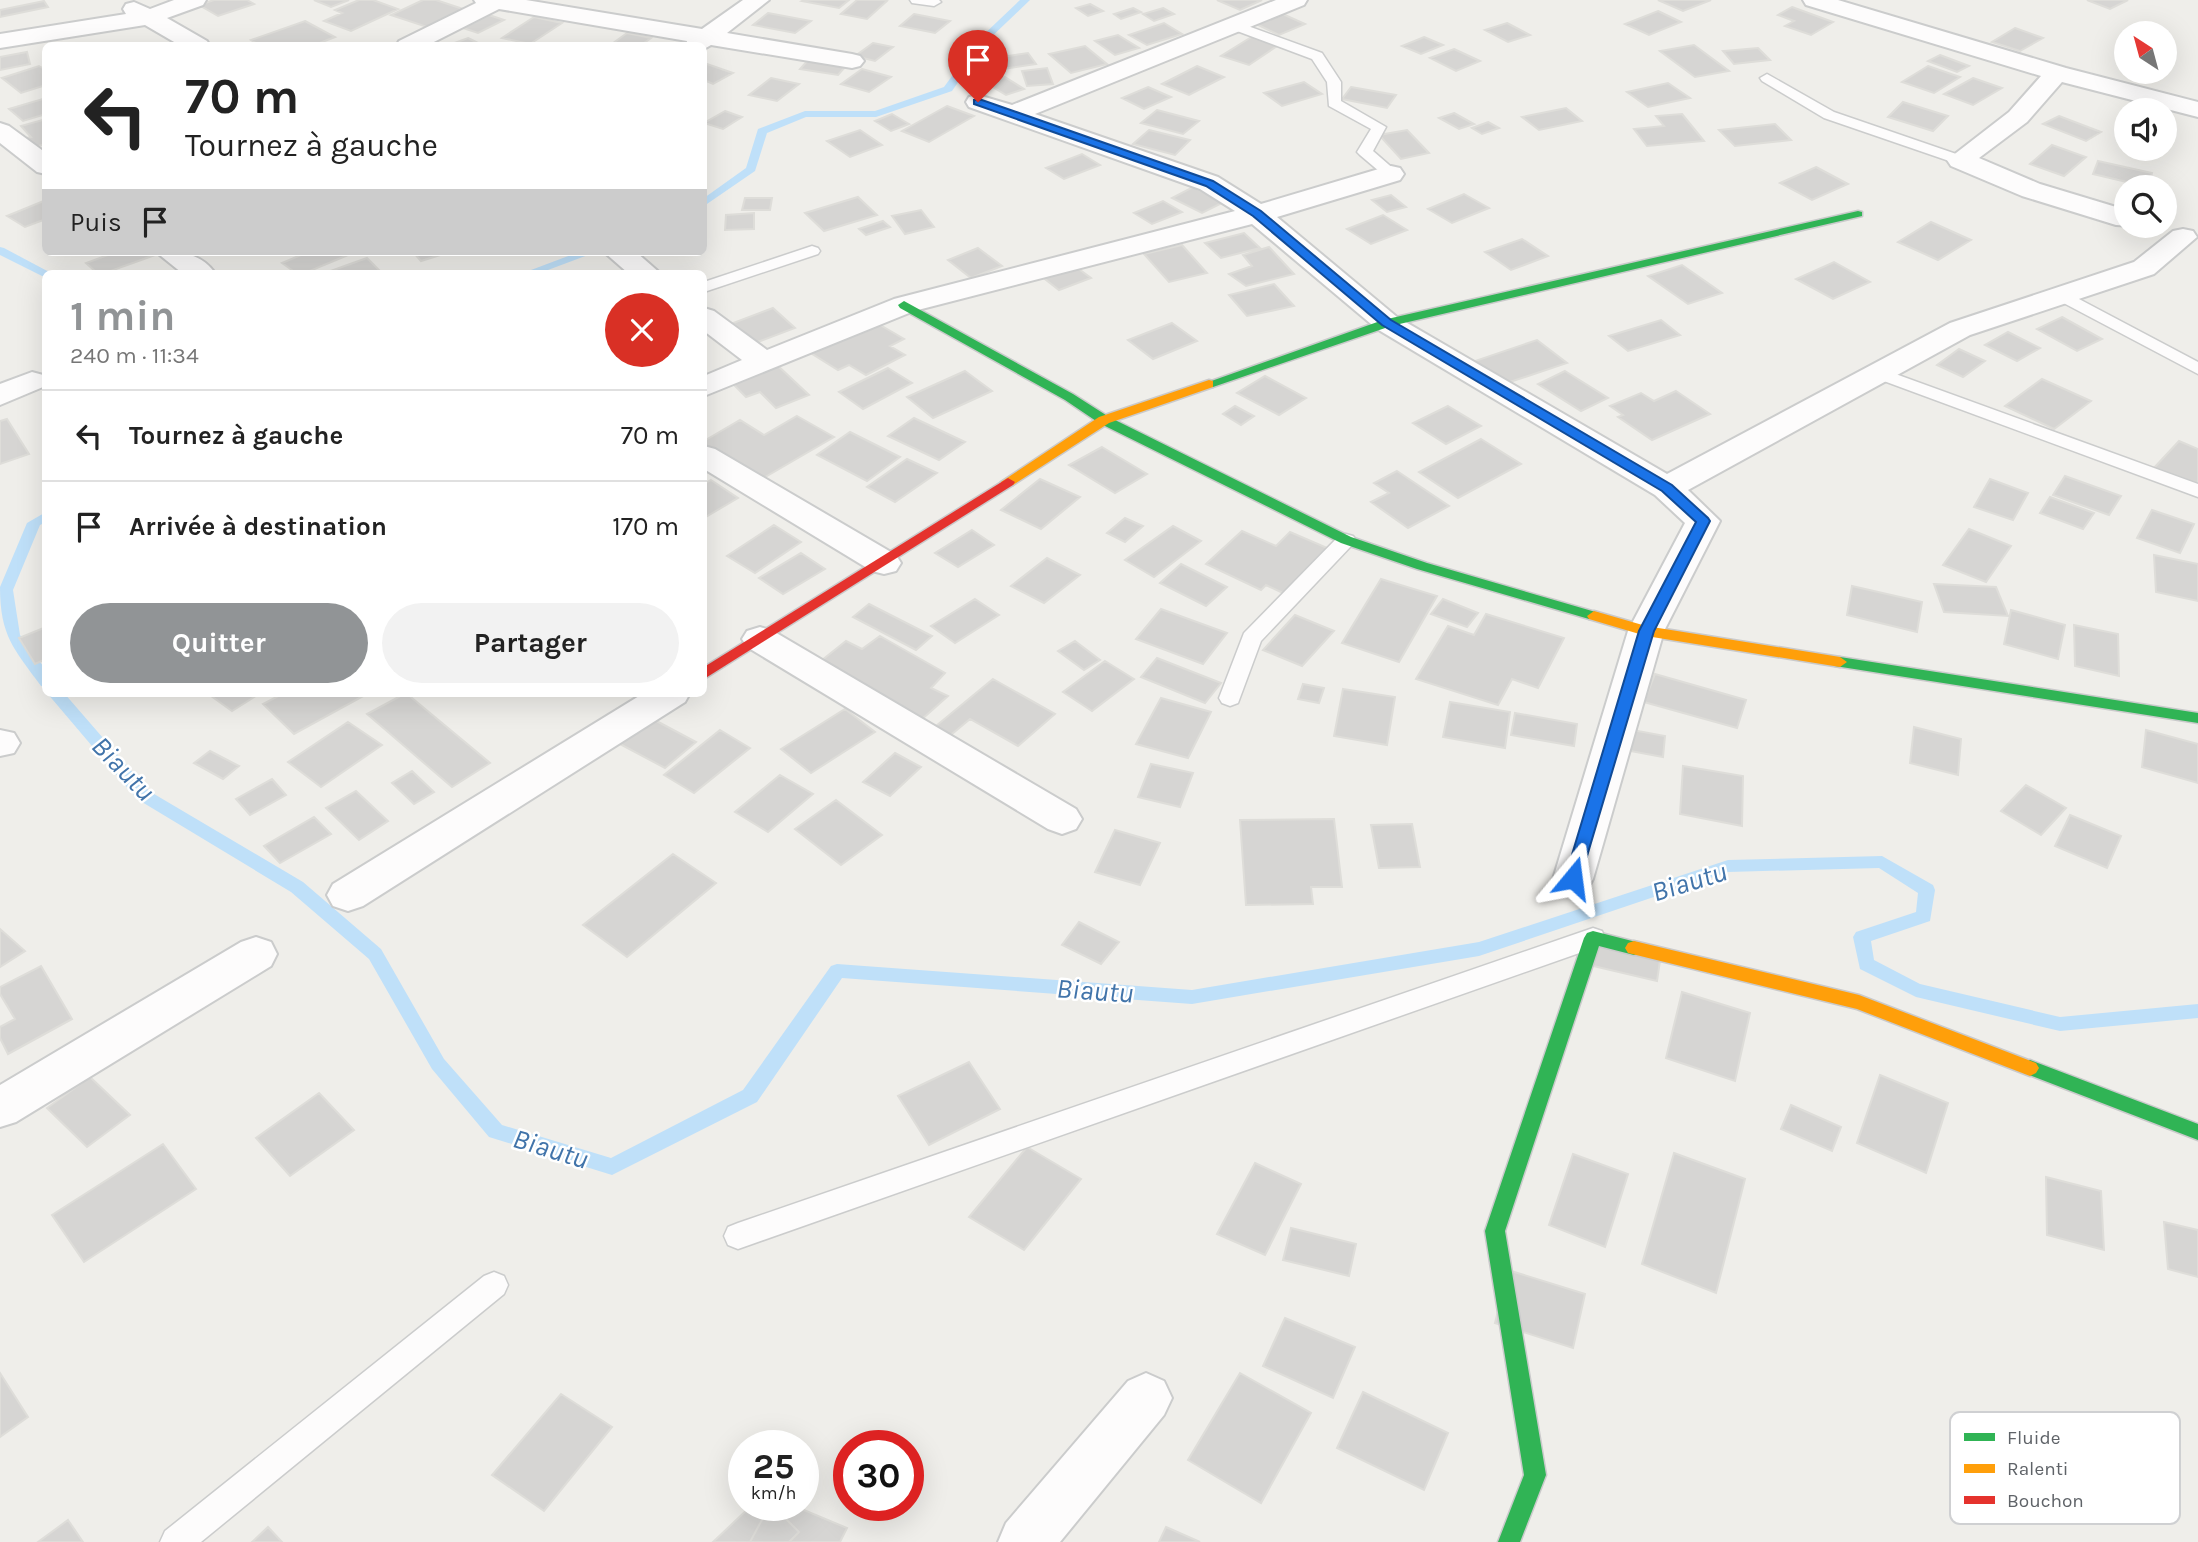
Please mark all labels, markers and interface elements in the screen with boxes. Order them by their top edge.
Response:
north arrow [2114,21,2177,84]
map controls [2114,21,2177,238]
pin [948,30,1008,102]
icon: arrive [959,41,997,79]
text: 70 m [185,68,299,125]
icon: left [70,70,161,161]
button: sound [2114,98,2177,161]
text: Tournez à gauche [185,127,438,164]
button: search [2114,175,2177,238]
icon: arrive [136,203,174,241]
text: Puis [70,207,122,238]
text: 1 min [70,291,175,341]
button: close [605,293,679,367]
text: 240 m · 11:34 [70,342,199,369]
icon: left [70,417,108,455]
text: Tournez à gauche [129,420,343,451]
text: 70 m [621,420,679,451]
icon: arrive [70,508,108,546]
text: Arrivée à destination [129,511,387,542]
text: 170 m [612,511,679,542]
button: Quitter [70,603,368,683]
button: Partager [382,603,679,683]
water label: Biautu [85,729,162,808]
position arrow [1536,841,1610,915]
water label: Biautu [1647,854,1731,909]
water label: Biautu [1055,971,1135,1010]
water label: Biautu [509,1121,593,1176]
legend [1950,1412,2180,1524]
text: Fluide [2007,1427,2060,1449]
speed limit sign: 30 [833,1430,924,1521]
text: 25 [753,1446,794,1487]
text: Ralenti [2007,1458,2068,1480]
text: km/h [751,1482,796,1504]
text: Bouchon [2007,1490,2084,1512]

